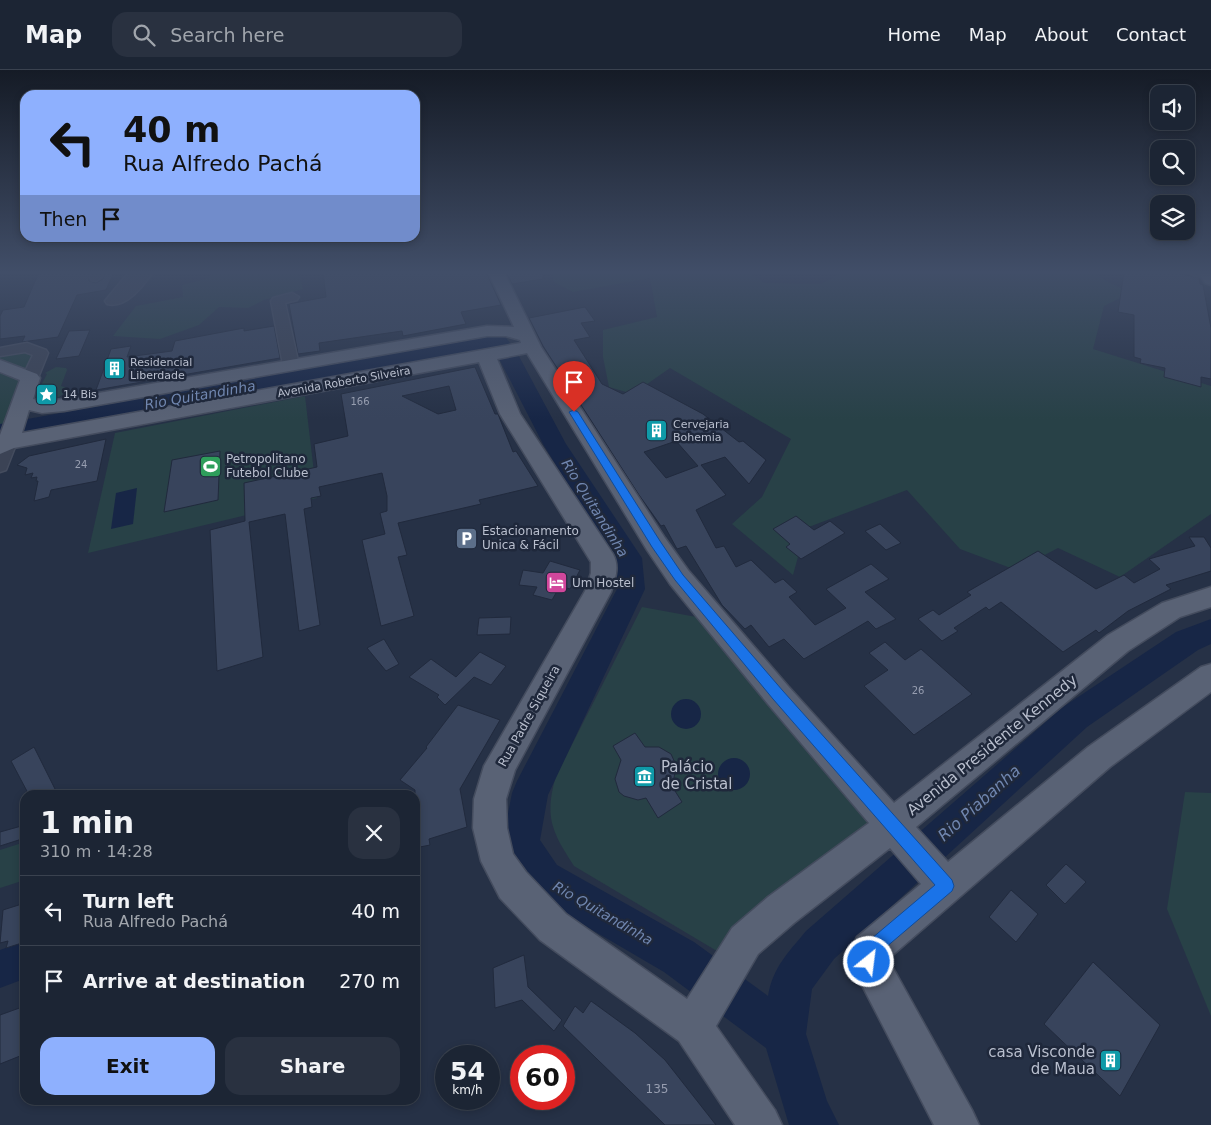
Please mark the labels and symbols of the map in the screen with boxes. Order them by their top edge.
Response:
building icon: Residencial Liberdade [102,356,126,380]
place label: Residencial Liberdade [130,356,192,382]
pin [553,361,595,412]
street label: Avenida Roberto Silveira [276,364,412,400]
water label: Rio Quitandinha [143,377,257,413]
place icon: 14 Bis [35,382,59,406]
place label: 14 Bis [63,388,97,401]
house number: 166 [350,396,370,407]
building icon: Cervejaria Bohemia [645,418,669,442]
place label: Cervejaria Bohemia [673,418,729,444]
place label: Petropolitano Futebol Clube [226,452,308,480]
sports icon: Petropolitano Futebol Clube [198,454,222,478]
water label: Rio Quitandinha [558,456,632,560]
house number: 24 [75,459,87,470]
place label: Estacionamento Unica & Fácil [482,524,579,552]
parking icon: Estacionamento Unica & Fácil [454,526,478,550]
hotel icon: Um Hostel [544,571,568,595]
place label: Um Hostel [572,576,634,590]
street label: Rua Padre Siqueira [495,663,563,769]
street label: Avenida Presidente Kennedy [903,671,1081,819]
house number: 26 [912,685,924,696]
place label: Palácio de Cristal [661,758,732,793]
water label: Rio Piabanha [934,761,1024,845]
museum icon: Palácio de Cristal [633,764,657,788]
water label: Rio Quitandinha [550,878,656,948]
position arrow [842,935,894,987]
place label: casa Visconde de Maua [988,1043,1095,1078]
speed limit sign: 60 [510,1045,575,1110]
building icon: casa Visconde de Maua [1099,1049,1123,1073]
house number: 135 [646,1082,668,1096]

